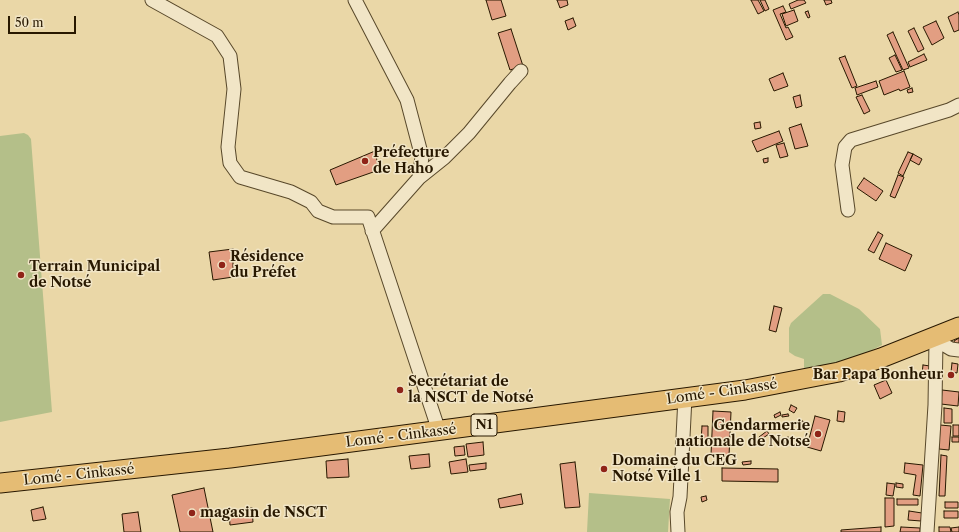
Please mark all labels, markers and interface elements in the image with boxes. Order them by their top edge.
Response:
scale bar [10,8,78,34]
text: 50 m [15,15,44,30]
place label: Préfecture de Haho [373,145,449,178]
marker: Préfecture de Haho [360,156,370,166]
place label: Résidence du Préfet [230,249,304,282]
place label: Terrain Municipal de Notsé [29,259,160,292]
marker: Résidence du Préfet [217,260,227,270]
marker: Terrain Municipal de Notsé [16,270,26,280]
place label: Bar Papa Bonheur [813,367,943,383]
marker: Bar Papa Bonheur [946,370,956,380]
place label: Secrétariat de la NSCT de Notsé [408,374,534,406]
street label: Lomé - Cinkassé [666,376,778,408]
marker: Secrétariat de la NSCT de Notsé [395,385,405,395]
road number: N1 [471,414,497,436]
place label: Gendarmerie nationale de Notsé [676,418,810,450]
street label: Lomé - Cinkassé [345,421,457,451]
marker: Gendarmerie nationale de Notsé [813,429,823,439]
place label: Domaine du CEG Notsé Ville 1 [612,453,737,486]
street label: Lomé - Cinkassé [23,461,135,489]
marker: Domaine du CEG Notsé Ville 1 [599,464,609,474]
place label: magasin de NSCT [200,505,327,521]
marker: magasin de NSCT [187,508,197,518]

